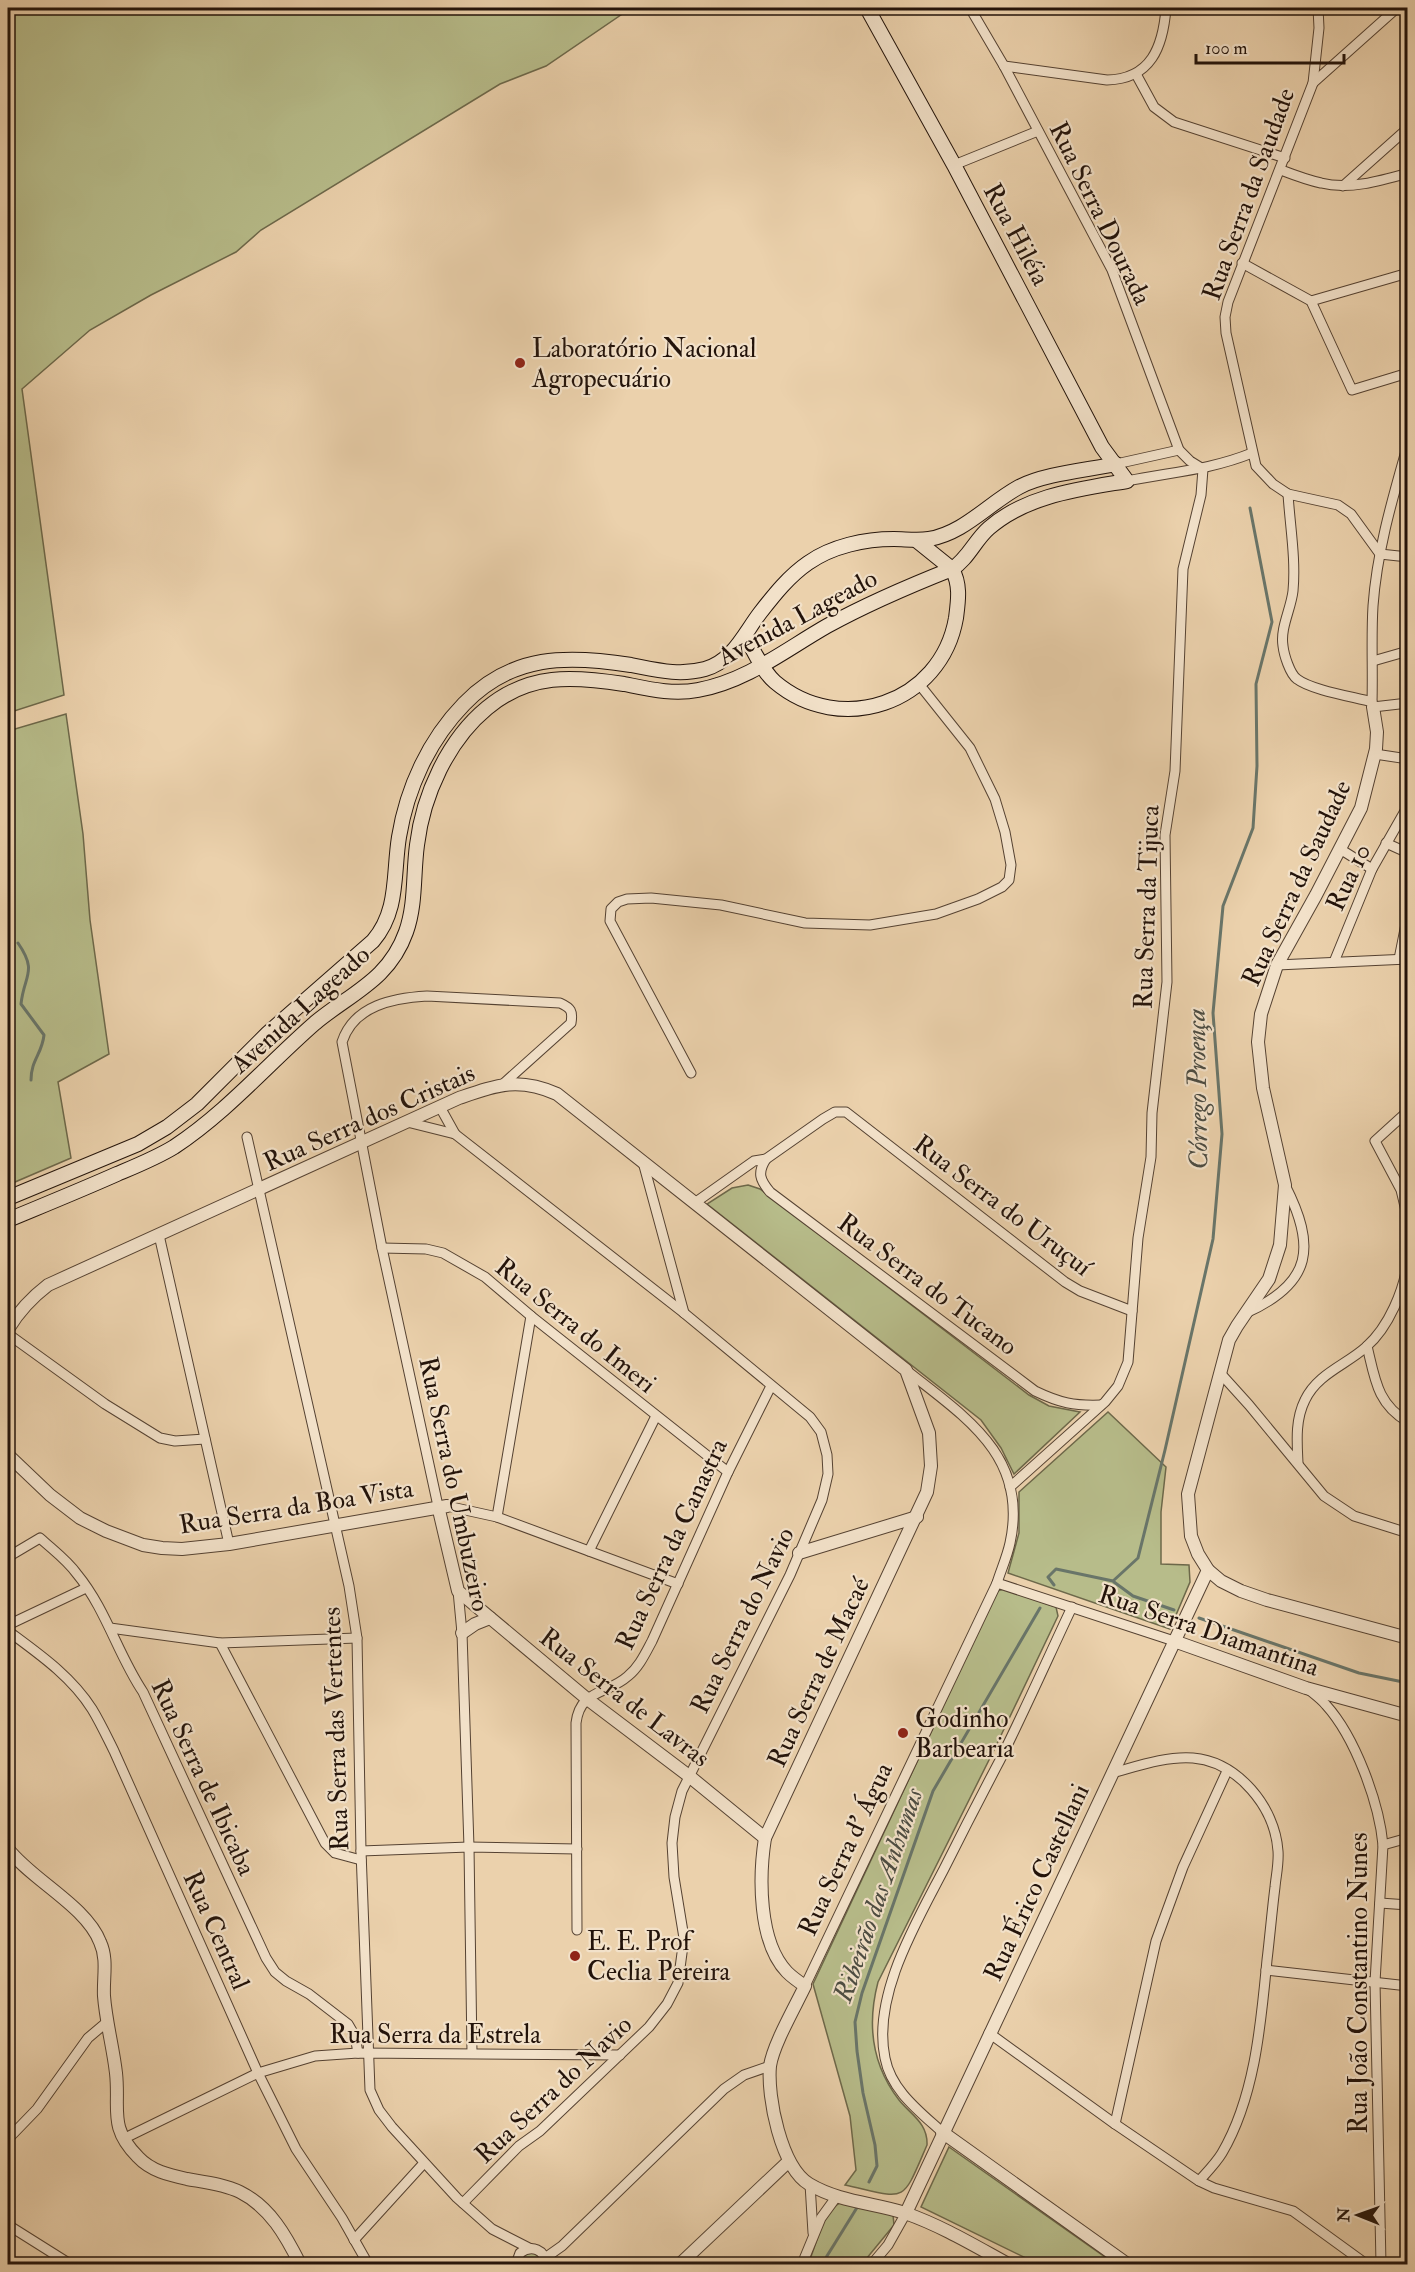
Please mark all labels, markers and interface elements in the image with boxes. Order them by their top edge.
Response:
scale bar [1196,27,1344,65]
text: 100 m [1205,37,1248,60]
street label: Rua Serra da Saudade [1196,84,1302,305]
street label: Rua Serra Dourada [1042,117,1158,311]
street label: Rua Hiléia [976,178,1056,291]
place label: Laboratório Nacional Agropecuário [531,333,757,396]
marker: Laboratório Nacional Agropecuário [513,356,527,370]
street label: Avenida Lageado [711,562,883,674]
street label: Rua Serra da Saudade [1235,775,1359,991]
street label: Rua Serra da Tijuca [1127,804,1167,1010]
street label: Rua 10 [1320,839,1378,916]
street label: Avenida Lageado [224,939,377,1081]
water label: Córrego Proença [1180,1008,1215,1170]
street label: Rua Serra dos Cristais [259,1057,480,1179]
street label: Rua Serra do Uruçuí [907,1128,1099,1284]
street label: Rua Serra do Tucano [831,1207,1024,1363]
street label: Rua Serra do Imeri [488,1251,662,1400]
street label: Rua Serra do Umbuzeiro [411,1354,497,1614]
street label: Rua Serra da Canastra [609,1434,735,1655]
street label: Rua Serra da Boa Vista [177,1473,416,1541]
street label: Rua Serra do Navio [684,1522,802,1719]
street label: Rua Serra de Macaé [761,1572,877,1772]
street label: Rua Serra Diamantina [1094,1578,1323,1684]
street label: Rua Serra das Vertentes [316,1606,356,1852]
street label: Rua Serra de Lavras [533,1621,716,1774]
street label: Rua Serra de Ibicaba [144,1674,263,1881]
place label: Godinho Barbearia [915,1703,1014,1765]
marker: Godinho Barbearia [896,1726,910,1740]
street label: Rua Serra d' Água [790,1757,900,1941]
street label: Rua Érico Castellani [975,1778,1097,1986]
water label: Ribeirão das Anhumas [826,1783,931,2007]
street label: Rua João Constantino Nunes [1343,1832,1375,2134]
street label: Rua Central [176,1866,257,1995]
place label: E. E. Prof Ceclia Pereira [587,1926,731,1988]
marker: E. E. Prof Ceclia Pereira [568,1949,582,1963]
street label: Rua Serra do Navio [469,2009,639,2171]
street label: Rua Serra da Estrela [329,2019,541,2051]
north arrow [1328,2185,1388,2245]
text: N [1334,2207,1354,2223]

